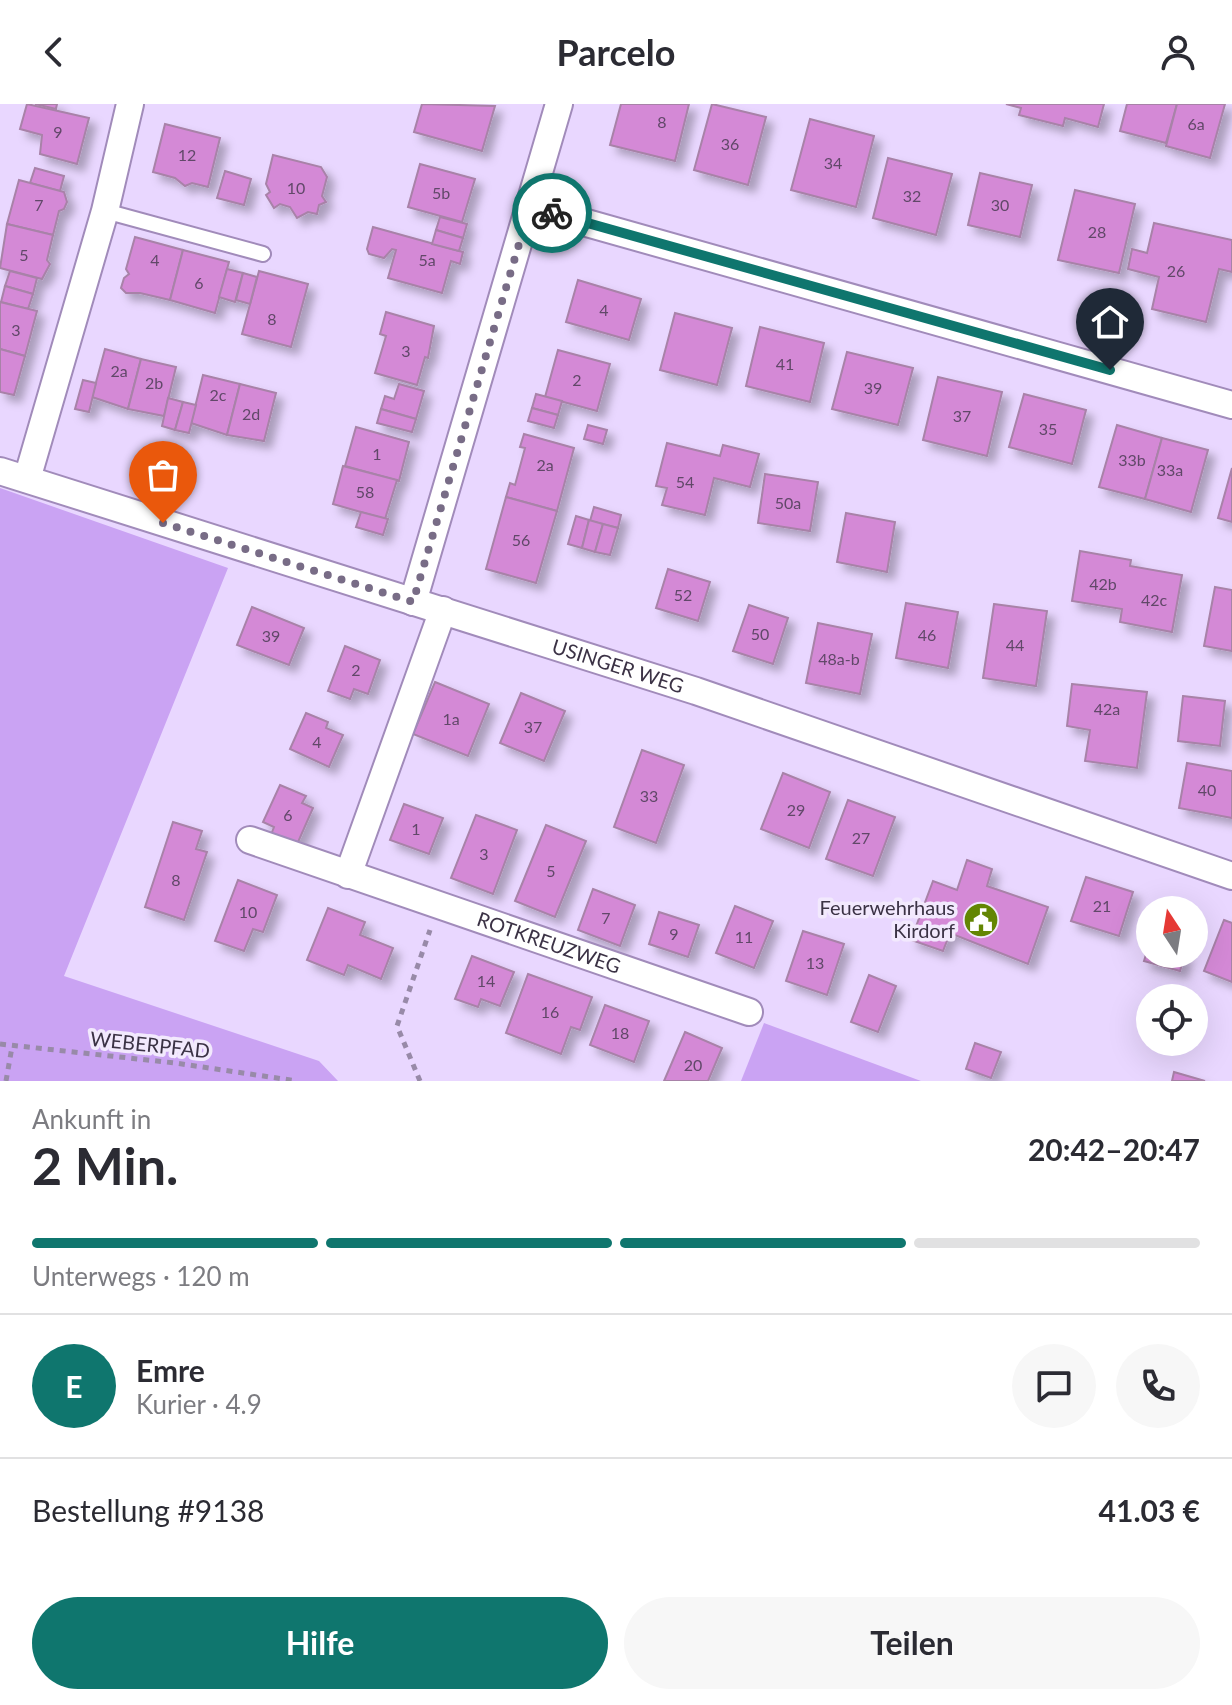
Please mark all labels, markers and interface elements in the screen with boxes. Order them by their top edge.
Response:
icon: back [32,30,76,74]
text: Parcelo [557,30,675,74]
icon: person [1156,30,1200,74]
house number: 8 [657,112,667,131]
house number: 6a [1187,114,1205,133]
house number: 9 [53,122,63,141]
house number: 36 [721,134,739,153]
house number: 12 [178,145,196,164]
house number: 34 [824,153,842,172]
courier [512,173,592,253]
house number: 10 [287,178,305,197]
house number: 5b [432,183,450,202]
house number: 32 [903,186,921,205]
icon: bike [530,191,574,235]
house number: 7 [34,195,44,214]
house number: 30 [991,195,1009,214]
house number: 28 [1088,222,1106,241]
house number: 5 [19,245,29,264]
house number: 4 [150,250,160,269]
house number: 5a [418,250,436,269]
house number: 26 [1167,261,1185,280]
house number: 6 [194,273,204,292]
pin [1076,288,1144,370]
house number: 4 [599,300,609,319]
icon: home [1088,300,1132,344]
house number: 8 [267,309,277,328]
house number: 3 [11,320,21,339]
house number: 3 [401,341,411,360]
house number: 41 [776,354,794,373]
house number: 2a [110,361,128,380]
house number: 2 [572,370,582,389]
house number: 2b [145,373,163,392]
house number: 39 [864,378,882,397]
house number: 2c [210,385,227,404]
house number: 2d [242,404,260,423]
house number: 37 [953,406,971,425]
house number: 35 [1039,419,1057,438]
pin [129,441,197,523]
house number: 1 [372,444,382,463]
house number: 33b [1118,450,1146,469]
icon: bag [141,453,185,497]
house number: 2a [536,455,554,474]
house number: 33a [1157,460,1183,479]
house number: 54 [676,472,694,491]
house number: 58 [356,482,374,501]
house number: 50a [775,493,801,512]
house number: 56 [512,530,530,549]
house number: 42b [1089,574,1117,593]
house number: 52 [674,585,692,604]
house number: 42c [1141,590,1167,609]
house number: 50 [751,624,769,643]
house number: 46 [918,625,936,644]
house number: 39 [262,626,280,645]
street label: USINGER WEG [549,633,687,697]
house number: 44 [1006,635,1024,654]
house number: 48a-b [818,649,860,668]
house number: 2 [351,660,361,679]
house number: 42a [1094,699,1120,718]
house number: 1a [442,709,460,728]
house number: 37 [524,717,542,736]
house number: 4 [312,732,322,751]
house number: 40 [1198,780,1216,799]
house number: 33 [640,786,658,805]
house number: 29 [787,800,805,819]
house number: 6 [283,805,293,824]
house number: 1 [411,819,421,838]
house number: 27 [852,828,870,847]
house number: 3 [479,844,489,863]
house number: 5 [546,861,556,880]
house number: 8 [171,870,181,889]
place label: Feuerwehrhaus Kirdorf [820,895,955,942]
house number: 21 [1093,896,1111,915]
north arrow [1136,896,1208,968]
map controls [1136,896,1208,1056]
public building icon: Feuerwehrhaus Kirdorf [962,901,1000,939]
house number: 10 [239,902,257,921]
street label: ROTKREUZWEG [474,906,624,978]
house number: 7 [601,908,611,927]
house number: 9 [669,924,679,943]
house number: 11 [735,927,753,946]
house number: 13 [806,953,824,972]
house number: 14 [477,971,495,990]
button: locate [1136,984,1208,1056]
house number: 16 [541,1002,559,1021]
house number: 18 [611,1023,629,1042]
street label: WEBERPFAD [89,1026,211,1062]
house number: 20 [684,1055,702,1074]
text: Ankunft in [32,1103,151,1135]
text: 20:42–20:47 [1028,1131,1200,1167]
text: 2 Min. [32,1134,178,1196]
text: Unterwegs · 120 m [32,1260,250,1292]
button: chat [1012,1344,1096,1428]
button: phone [1116,1344,1200,1428]
text: Emre [136,1352,205,1388]
text: E [65,1368,83,1404]
text: Kurier · 4.9 [136,1388,262,1420]
text: Bestellung #9138 [32,1492,264,1528]
text: 41.03 € [1099,1492,1200,1528]
button: Hilfe [32,1597,608,1689]
button: Teilen [624,1597,1200,1689]

